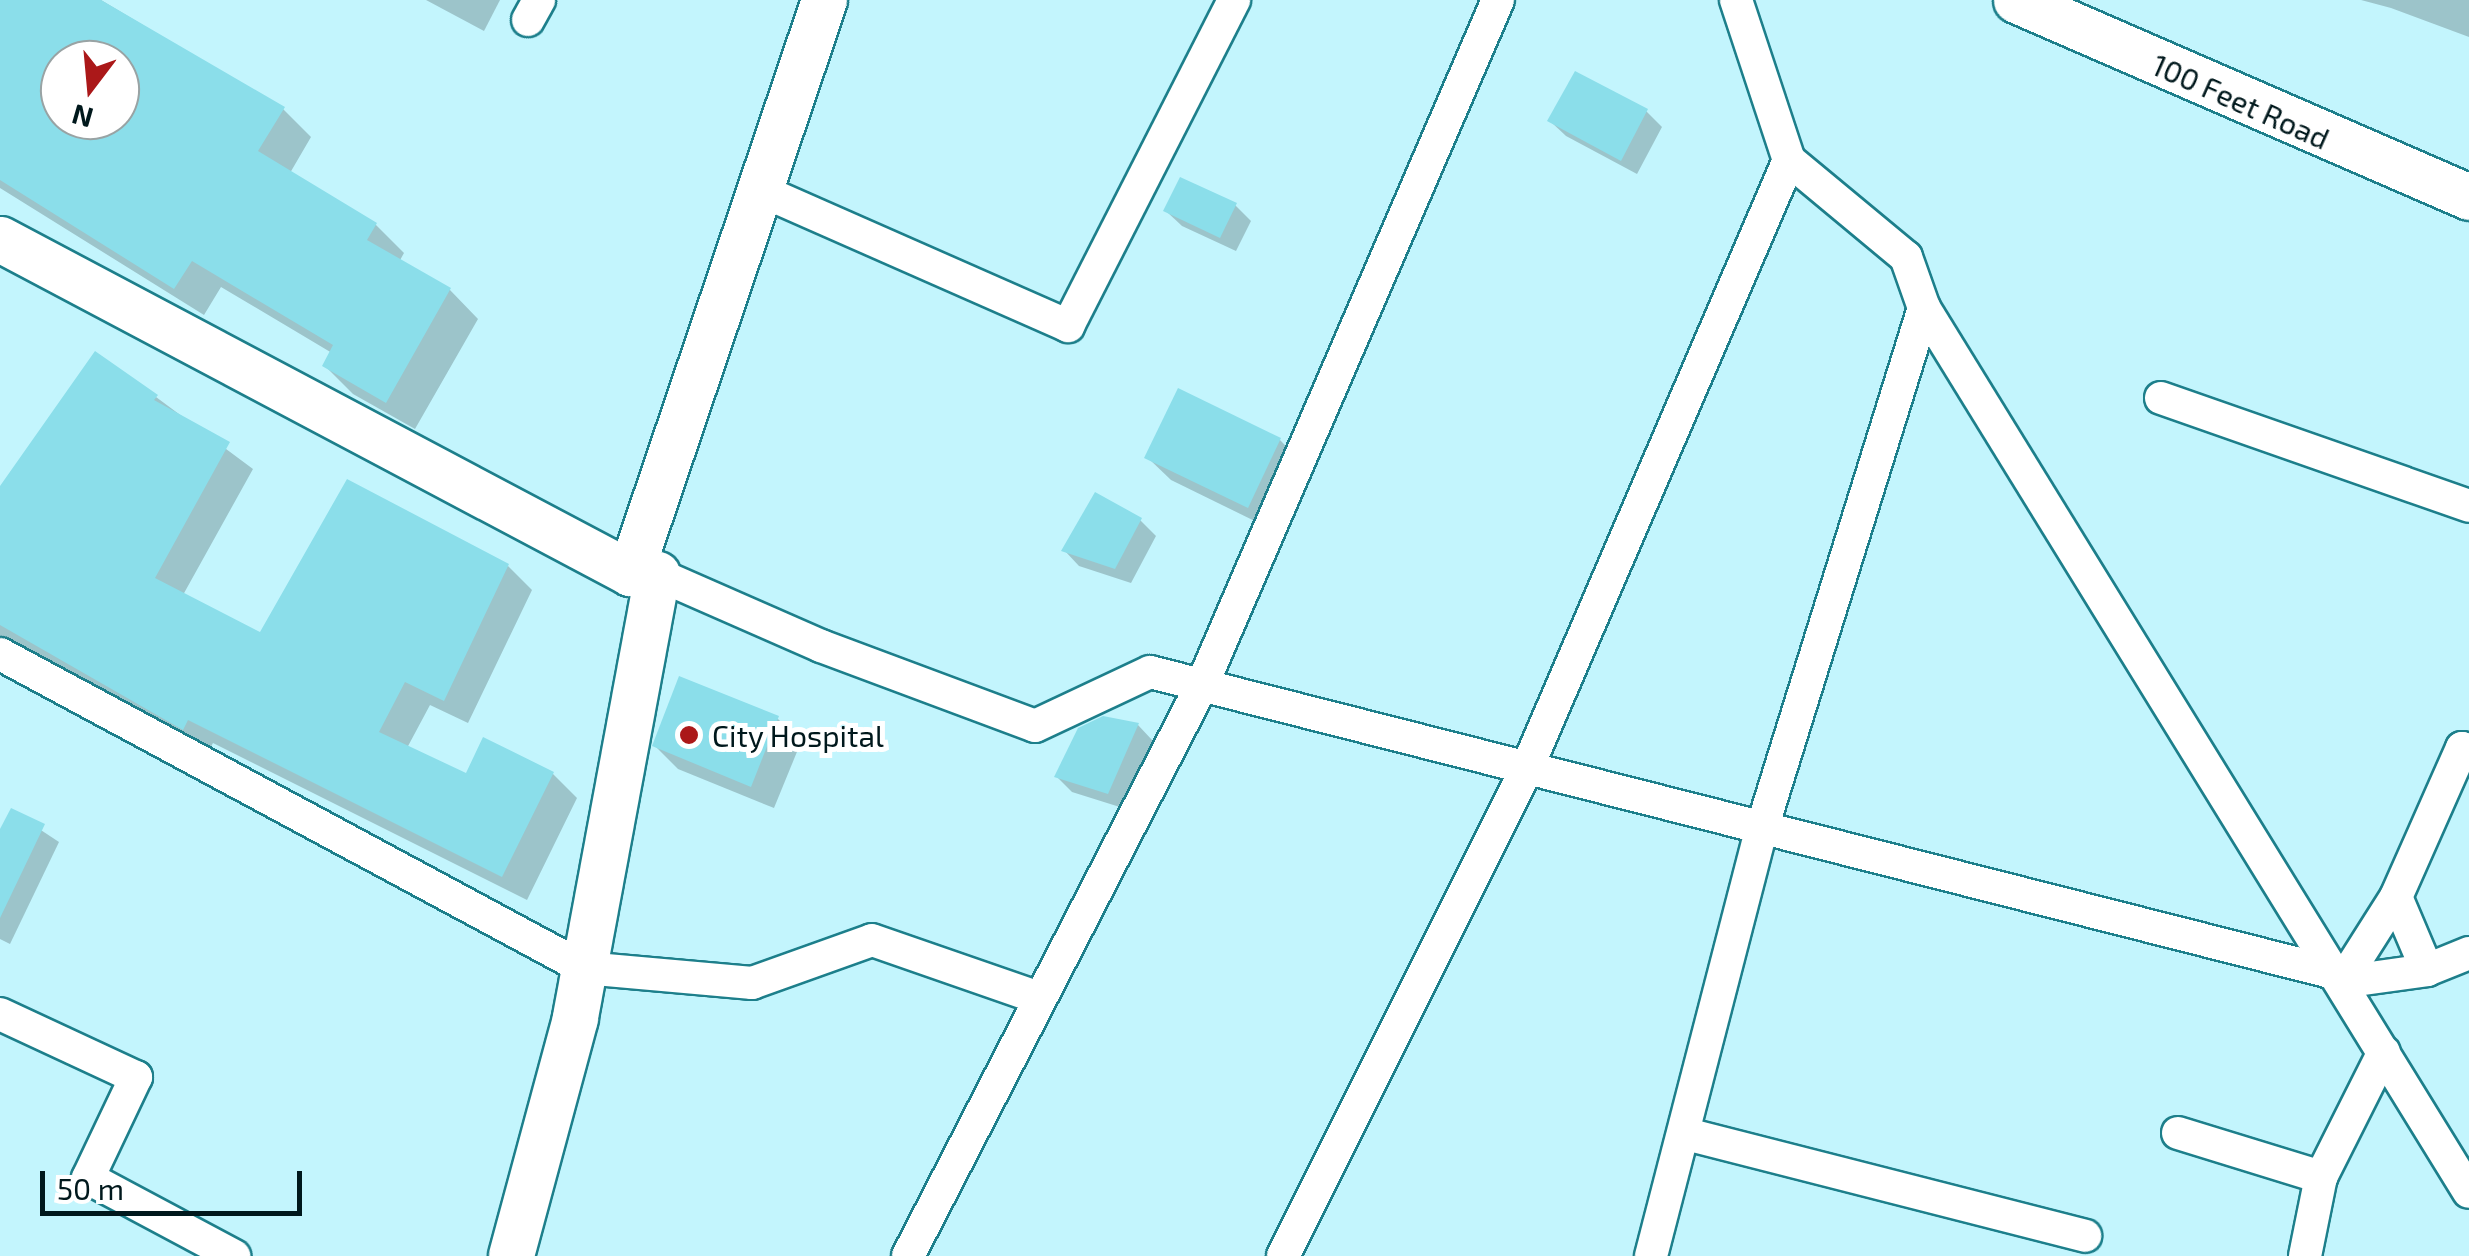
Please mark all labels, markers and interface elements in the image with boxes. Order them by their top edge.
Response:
north arrow [40,40,140,140]
street label: 100 Feet Road [2147,46,2335,156]
text: N [68,98,97,136]
place label: City Hospital [712,717,884,753]
marker: City Hospital [676,722,702,748]
scale bar [45,1151,308,1213]
text: 50 m [57,1170,124,1206]

